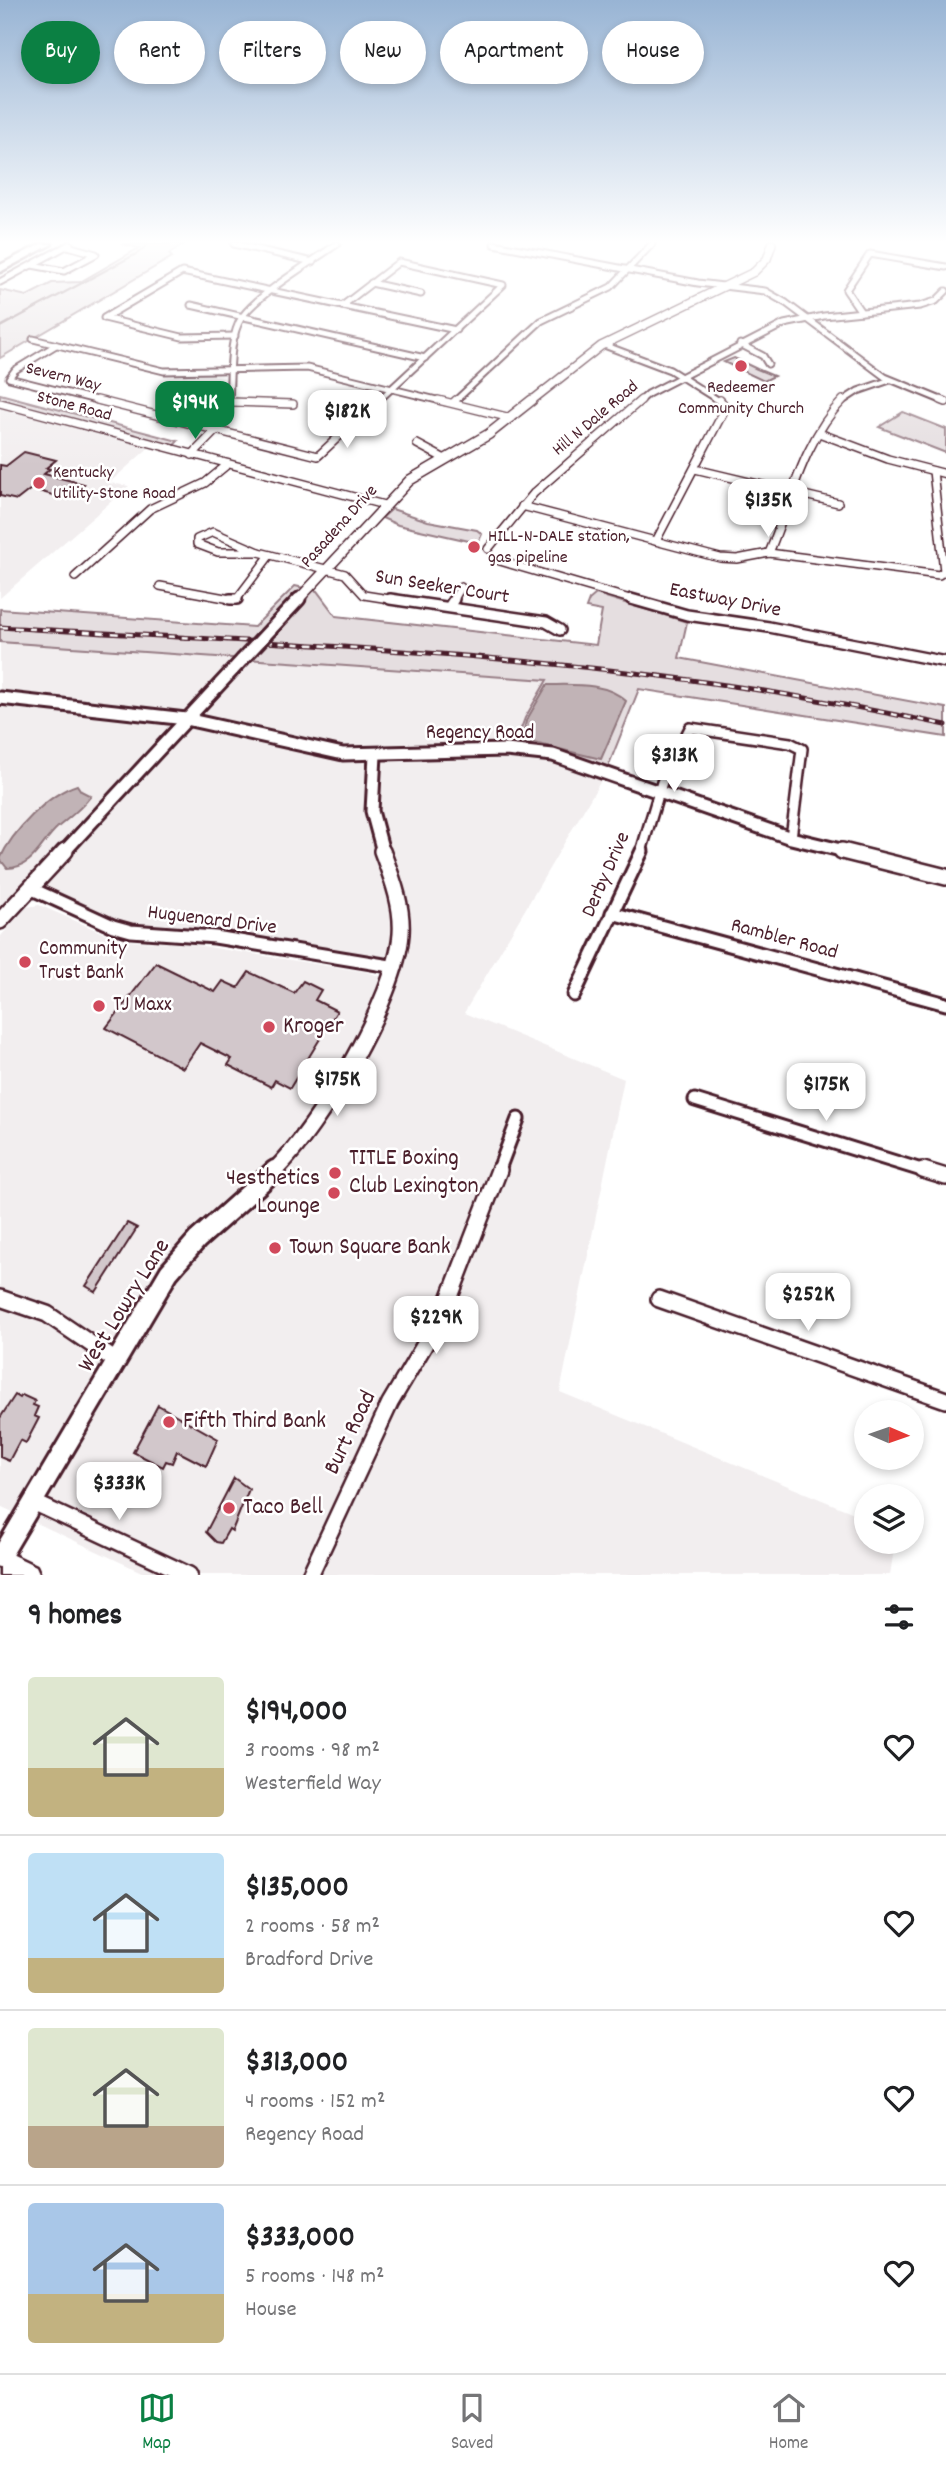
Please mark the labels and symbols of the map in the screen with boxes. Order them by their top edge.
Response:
street label: Severn Way [23,357,104,400]
marker: Redeemer Community Church [733,358,749,374]
street label: Hill N Dale Road [547,375,645,463]
place label: Redeemer Community Church [678,376,804,422]
pin: $194K [146,382,244,441]
street label: Stone Road [34,385,114,429]
pin: $182K [298,391,396,450]
place label: Kentucky Utility-Stone Road [53,461,176,507]
marker: Kentucky Utility-Stone Road [31,475,47,491]
street label: Pasadena Drive [296,480,384,574]
pin: $135K [719,480,817,539]
place label: HILL-N-DALE station, gas pipeline [488,525,630,571]
marker: HILL-N-DALE station, gas pipeline [466,539,482,555]
street label: Sun Seeker Court [373,563,511,613]
street label: Eastway Drive [667,575,783,627]
street label: Regency Road [426,719,534,749]
pin: $313K [625,734,723,794]
street label: Derby Drive [575,827,639,923]
street label: Huguenard Drive [146,898,278,944]
street label: Rambler Road [727,911,841,969]
place label: Community Trust Bank [39,935,127,989]
marker: Community Trust Bank [17,954,33,970]
place label: TJ Maxx [113,991,172,1021]
marker: TJ Maxx [91,998,107,1014]
place label: Kroger [283,1010,344,1044]
marker: Kroger [261,1019,277,1035]
pin: $175K [288,1058,386,1118]
pin: $175K [777,1064,875,1123]
place label: TITLE Boxing Club Lexington [349,1142,479,1204]
place label: 4esthetics Lounge [226,1162,320,1224]
marker: TITLE Boxing Club Lexington [327,1165,343,1181]
marker: 4esthetics Lounge [326,1185,342,1201]
place label: Town Square Bank [289,1231,451,1265]
street label: West Lowry Lane [70,1233,180,1379]
marker: Town Square Bank [267,1240,283,1256]
pin: $252K [759,1274,857,1333]
pin: $229K [387,1296,485,1356]
street label: Burt Road [316,1385,386,1481]
north arrow [854,1400,924,1470]
place label: Fifth Third Bank [183,1405,326,1439]
marker: Fifth Third Bank [161,1414,177,1430]
pin: $333K [70,1462,168,1522]
place label: Taco Bell [243,1491,323,1525]
marker: Taco Bell [221,1500,237,1516]

